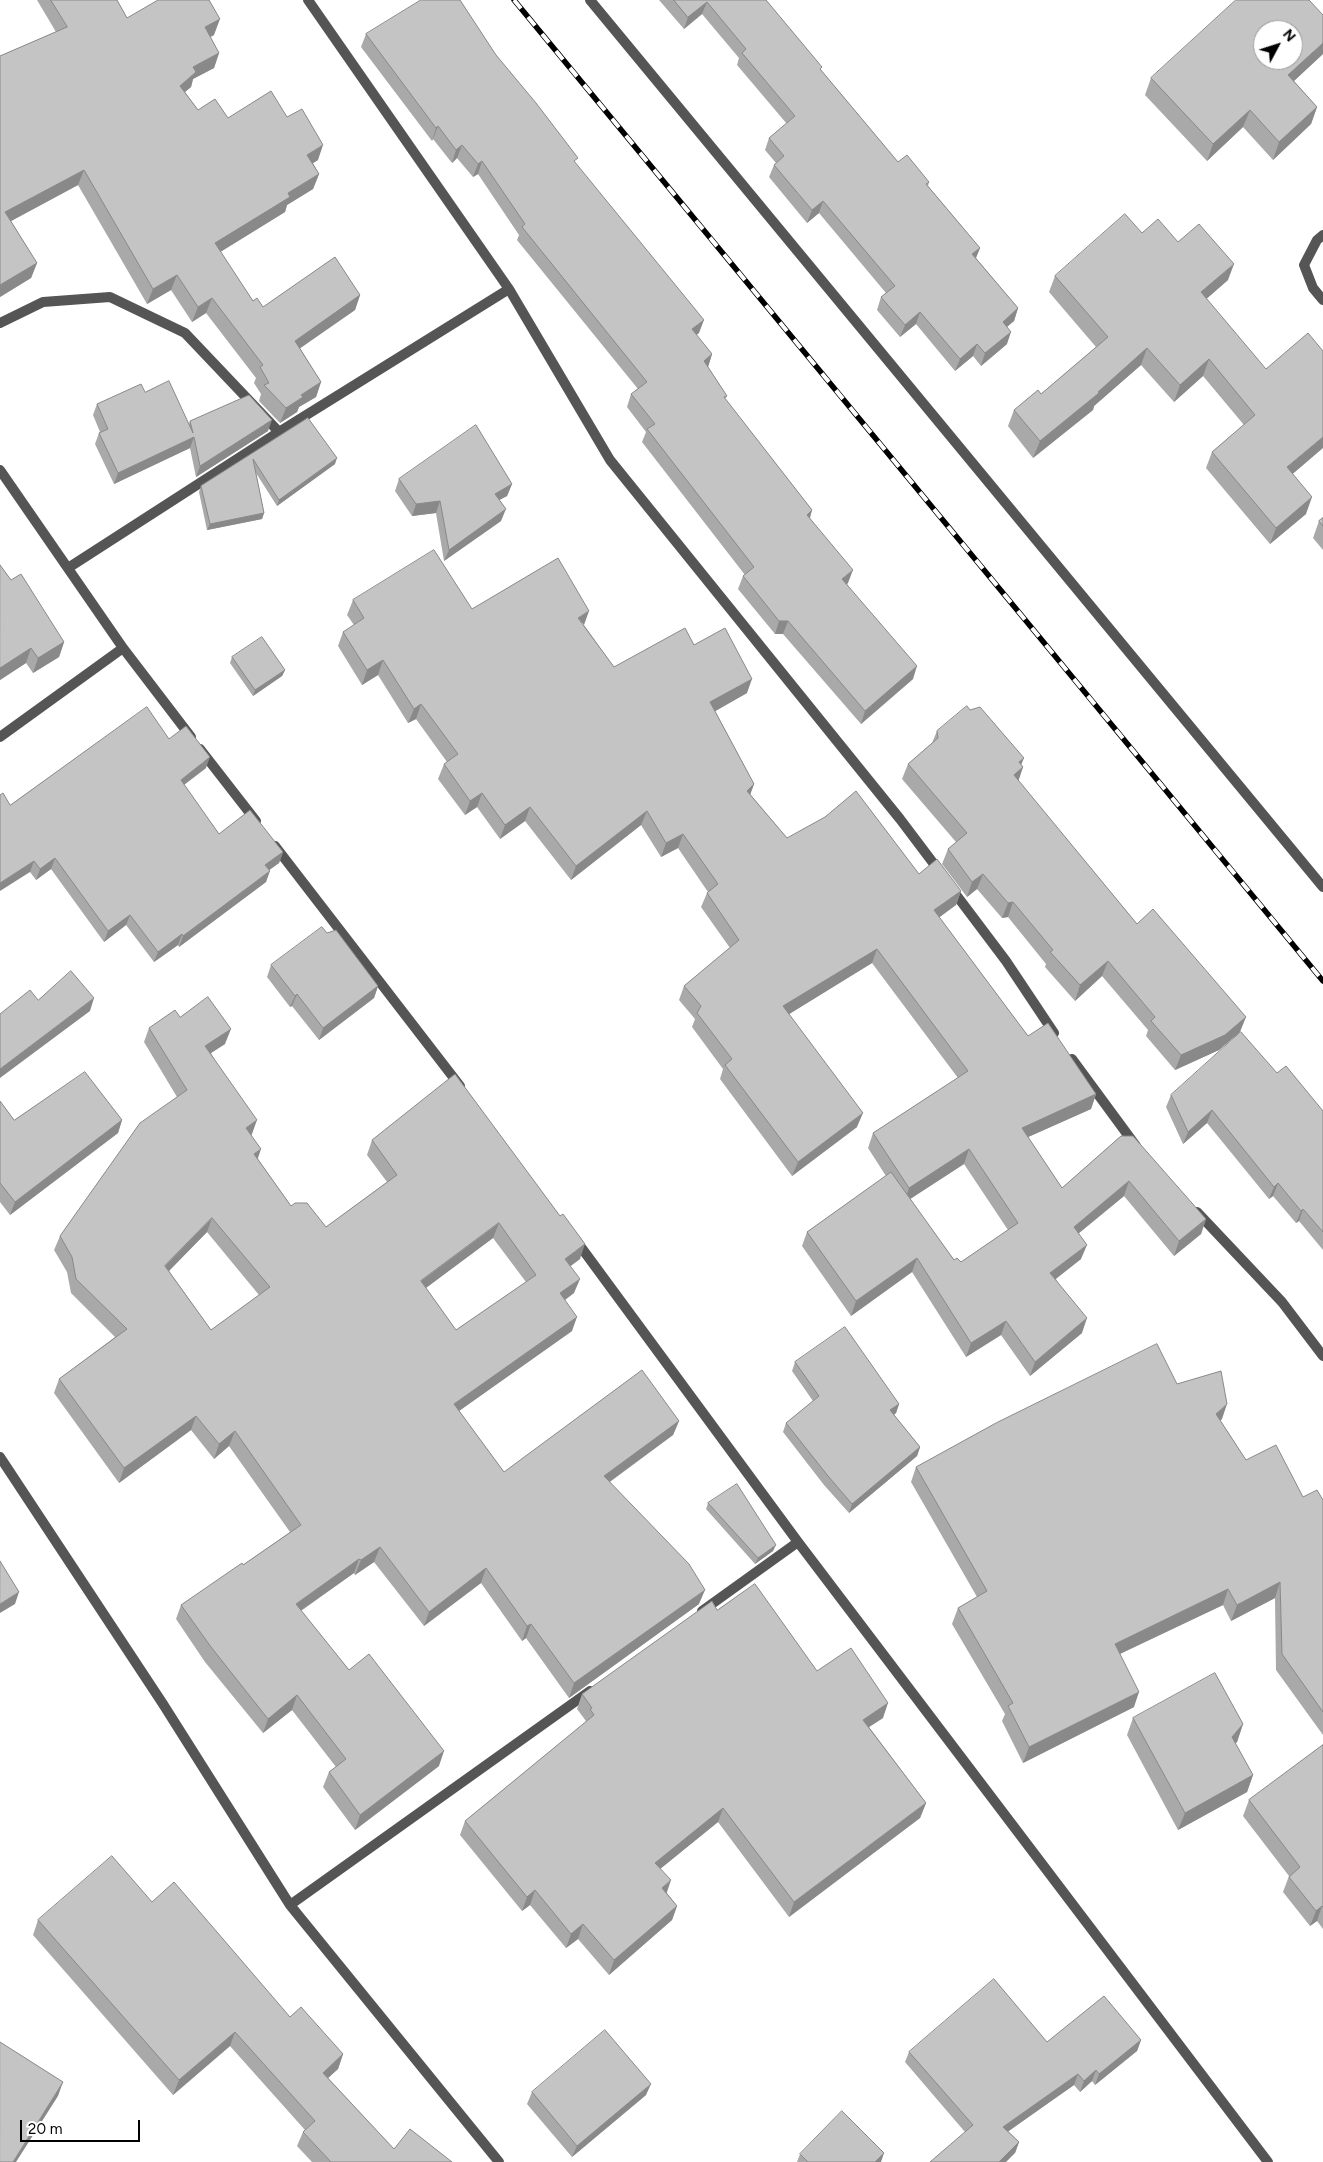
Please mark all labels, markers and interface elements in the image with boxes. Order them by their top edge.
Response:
north arrow [1253,20,1303,70]
text: N [1279,26,1299,45]
scale bar [22,2110,142,2142]
text: 20 m [28,2120,62,2138]

